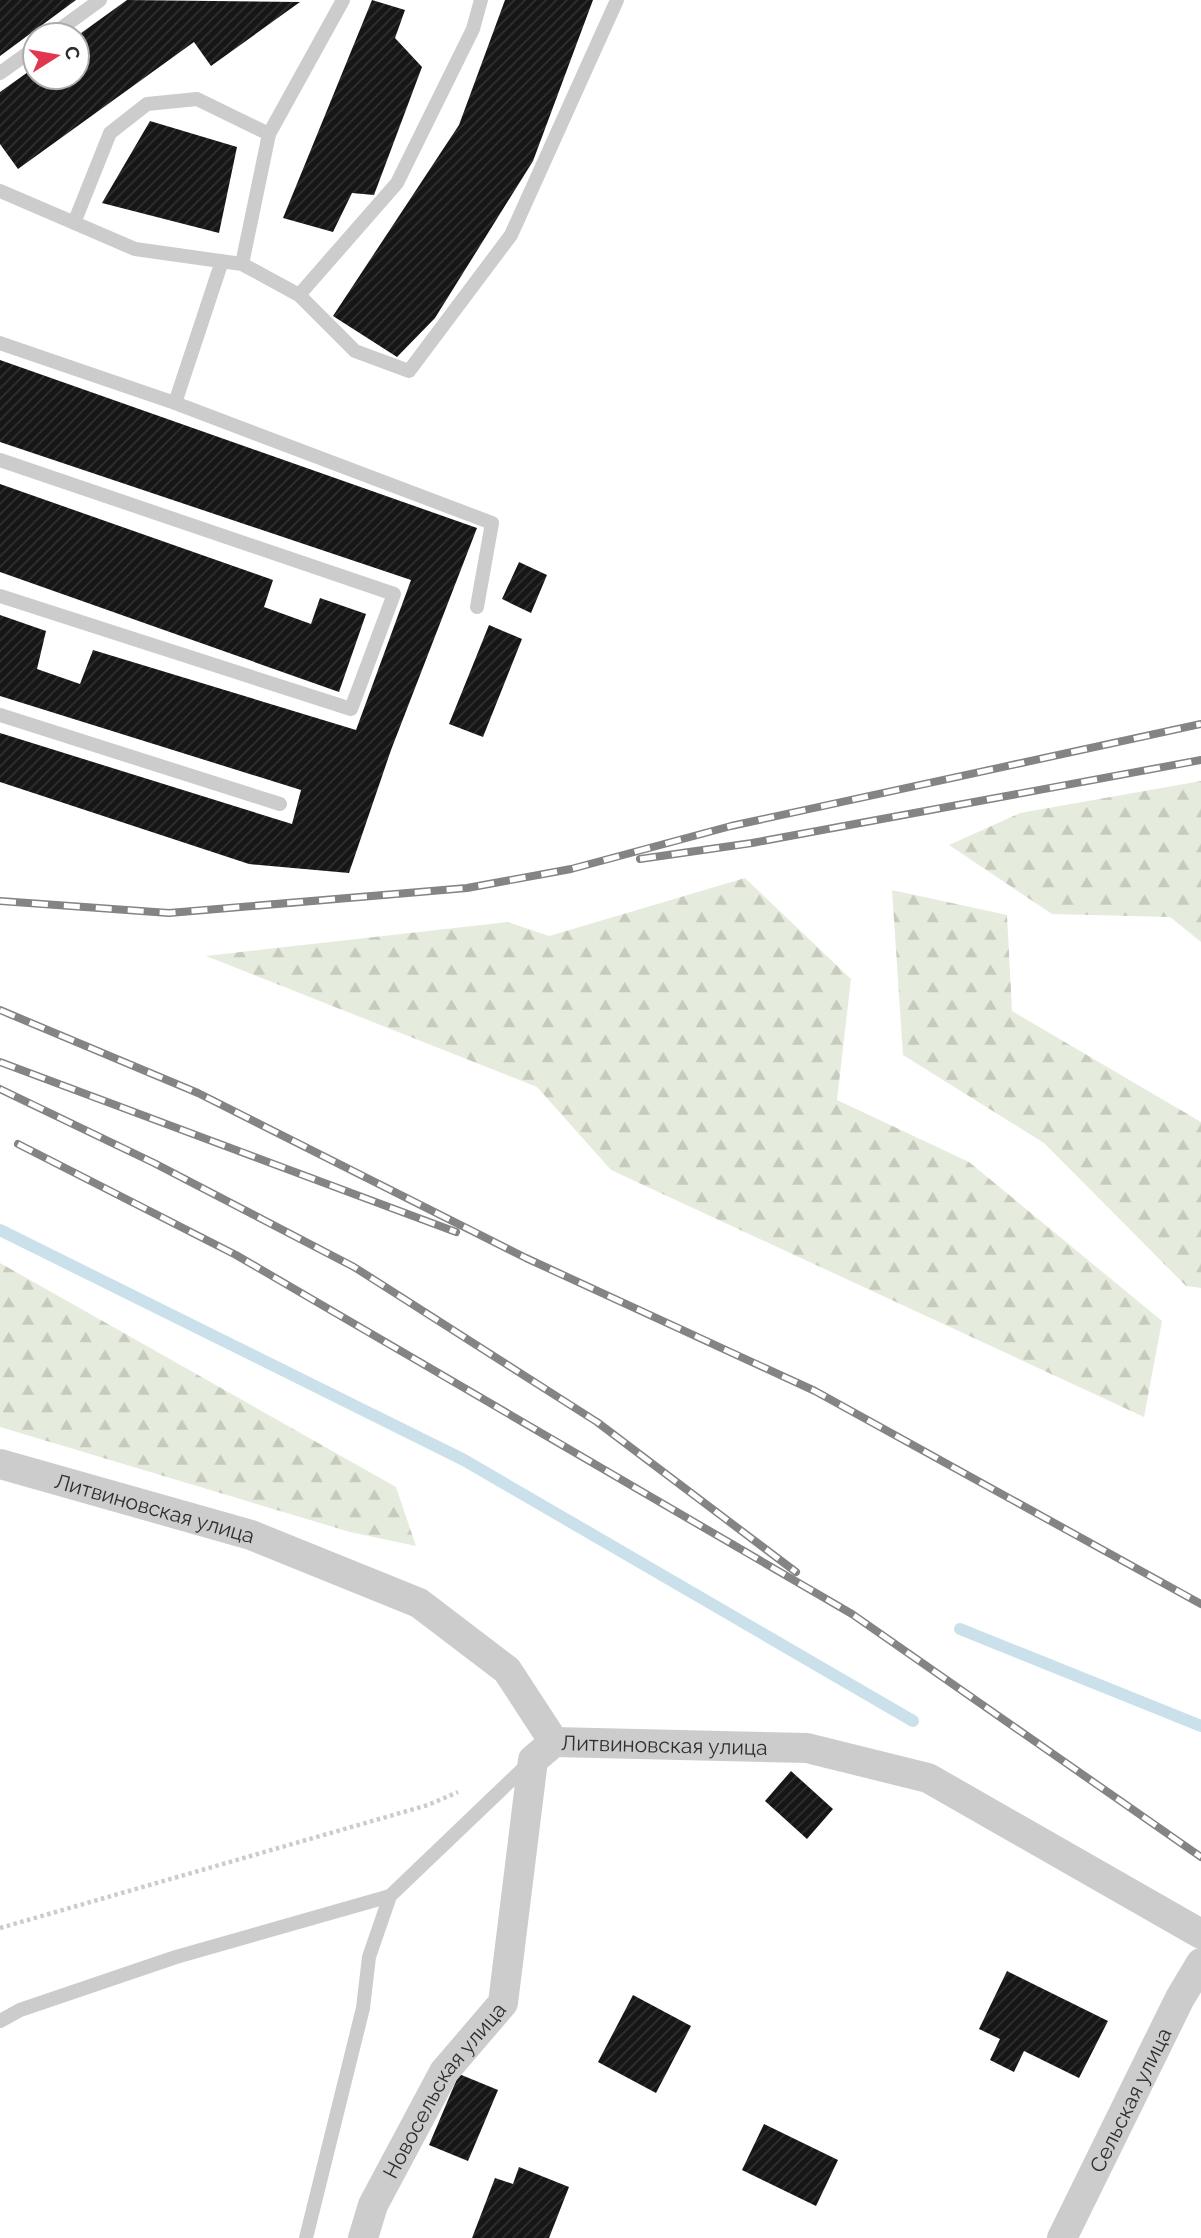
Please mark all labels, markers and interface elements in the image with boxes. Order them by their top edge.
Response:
north arrow [21,21,91,91]
text: С [61,44,85,61]
street label: Литвиновская улица [52,1468,258,1548]
street label: Литвиновская улица [561,1730,768,1760]
street label: Новосельская улица [377,1997,511,2182]
street label: Сельская улица [1084,2023,1176,2176]

